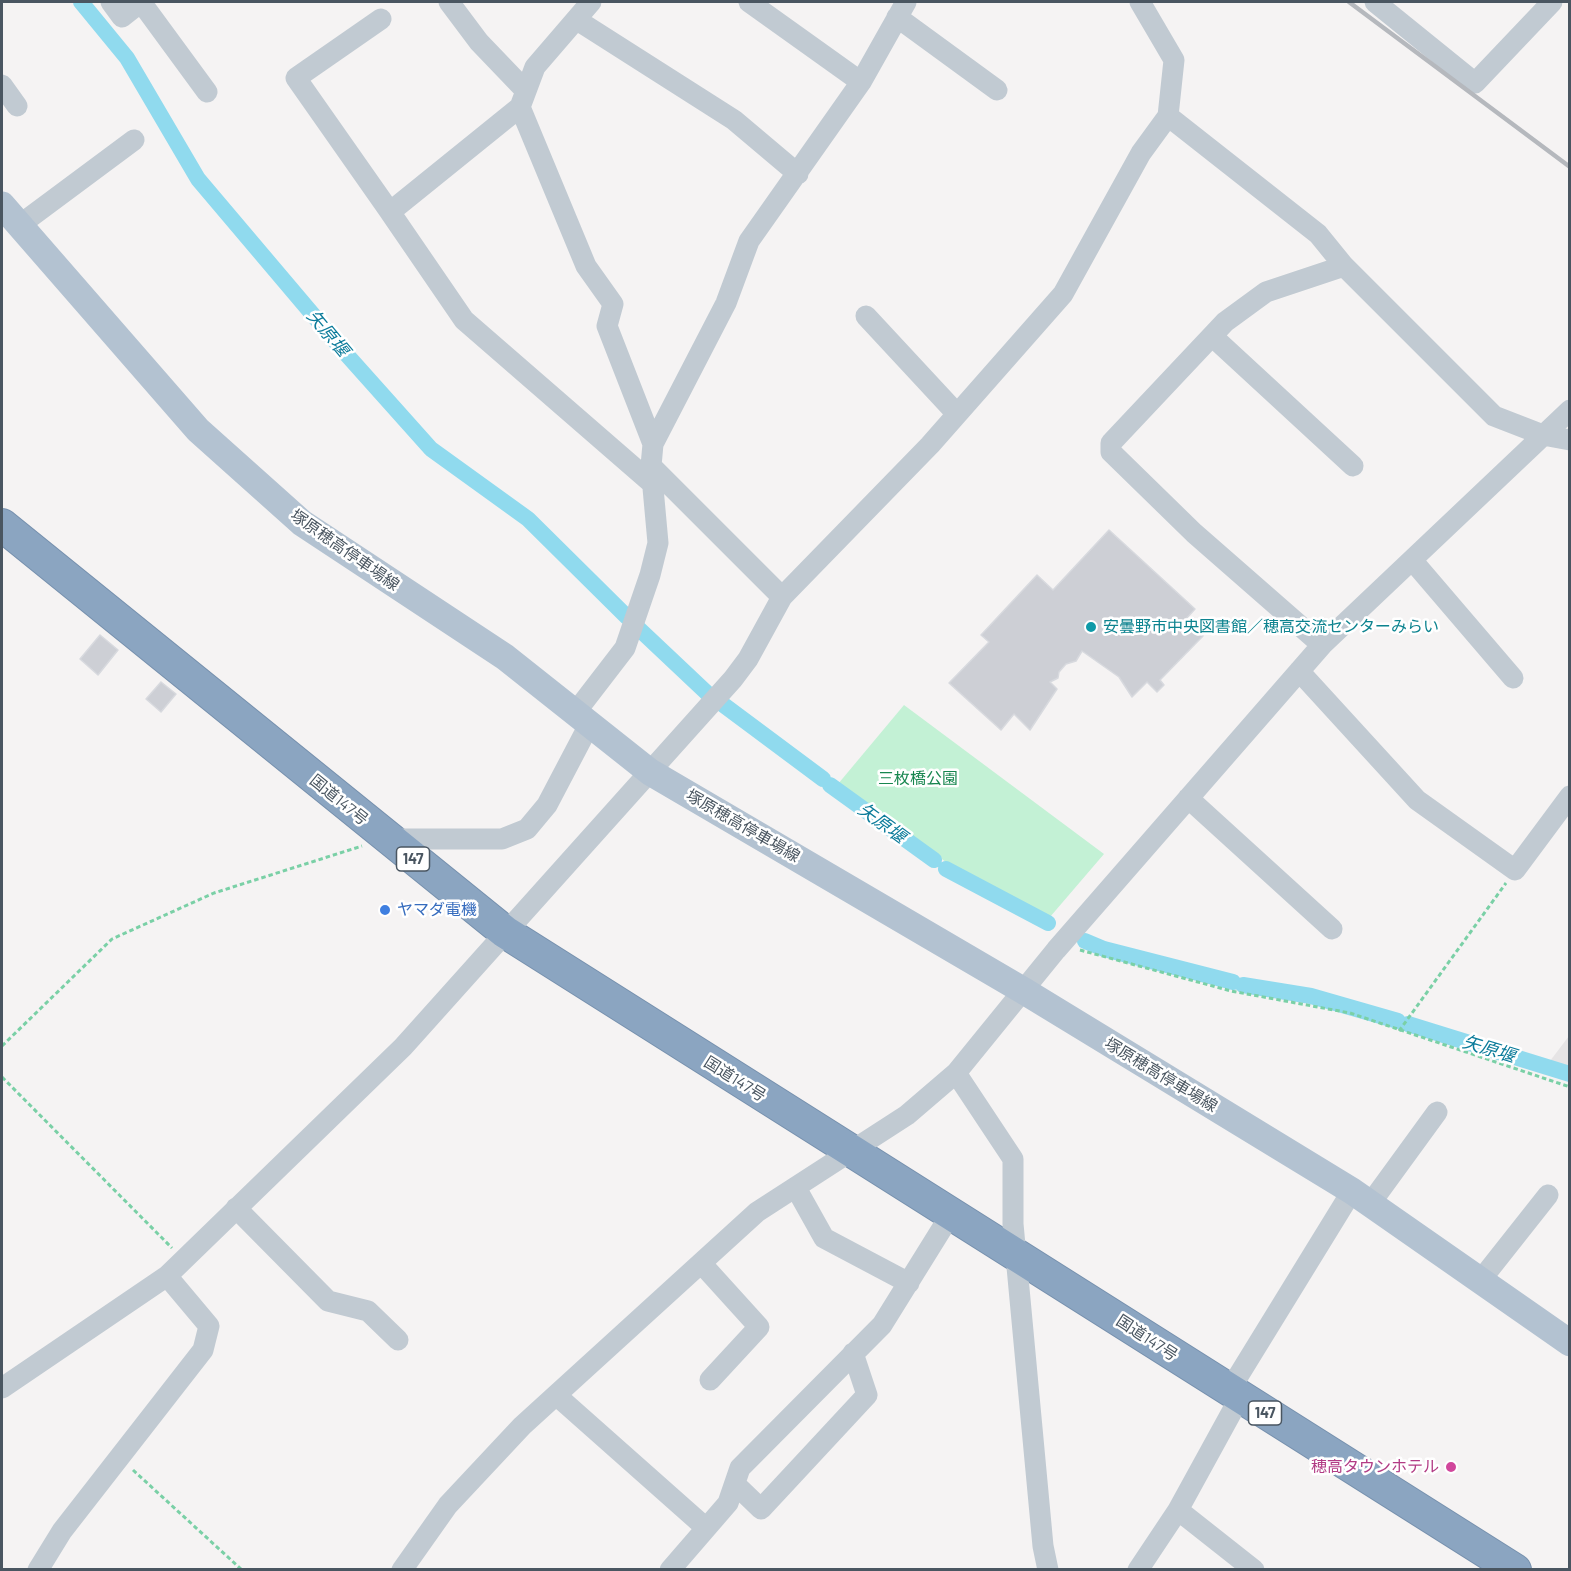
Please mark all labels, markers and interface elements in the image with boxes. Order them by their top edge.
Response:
water label: 矢原堰 [302,305,354,361]
street label: 塚原穂高停車場線 [287,505,403,595]
place label: 安曇野市中央図書館／穂高交流センターみらい [1103,617,1439,637]
marker: 安曇野市中央図書館／穂高交流センターみらい [1084,620,1098,634]
park label: 三枚橋公園 [878,769,958,789]
street label: 国道147号 [306,771,372,829]
street label: 塚原穂高停車場線 [683,786,803,866]
water label: 矢原堰 [854,798,910,848]
road number: 147 [396,847,430,871]
place label: ヤマダ電機 [397,900,477,920]
marker: ヤマダ電機 [378,903,392,917]
water label: 矢原堰 [1460,1031,1518,1067]
street label: 塚原穂高停車場線 [1101,1034,1221,1116]
street label: 国道147号 [700,1052,770,1106]
street label: 国道147号 [1113,1311,1181,1365]
road number: 147 [1248,1401,1282,1425]
place label: 穂高タウンホテル [1311,1457,1439,1477]
marker: 穂高タウンホテル [1444,1460,1458,1474]

